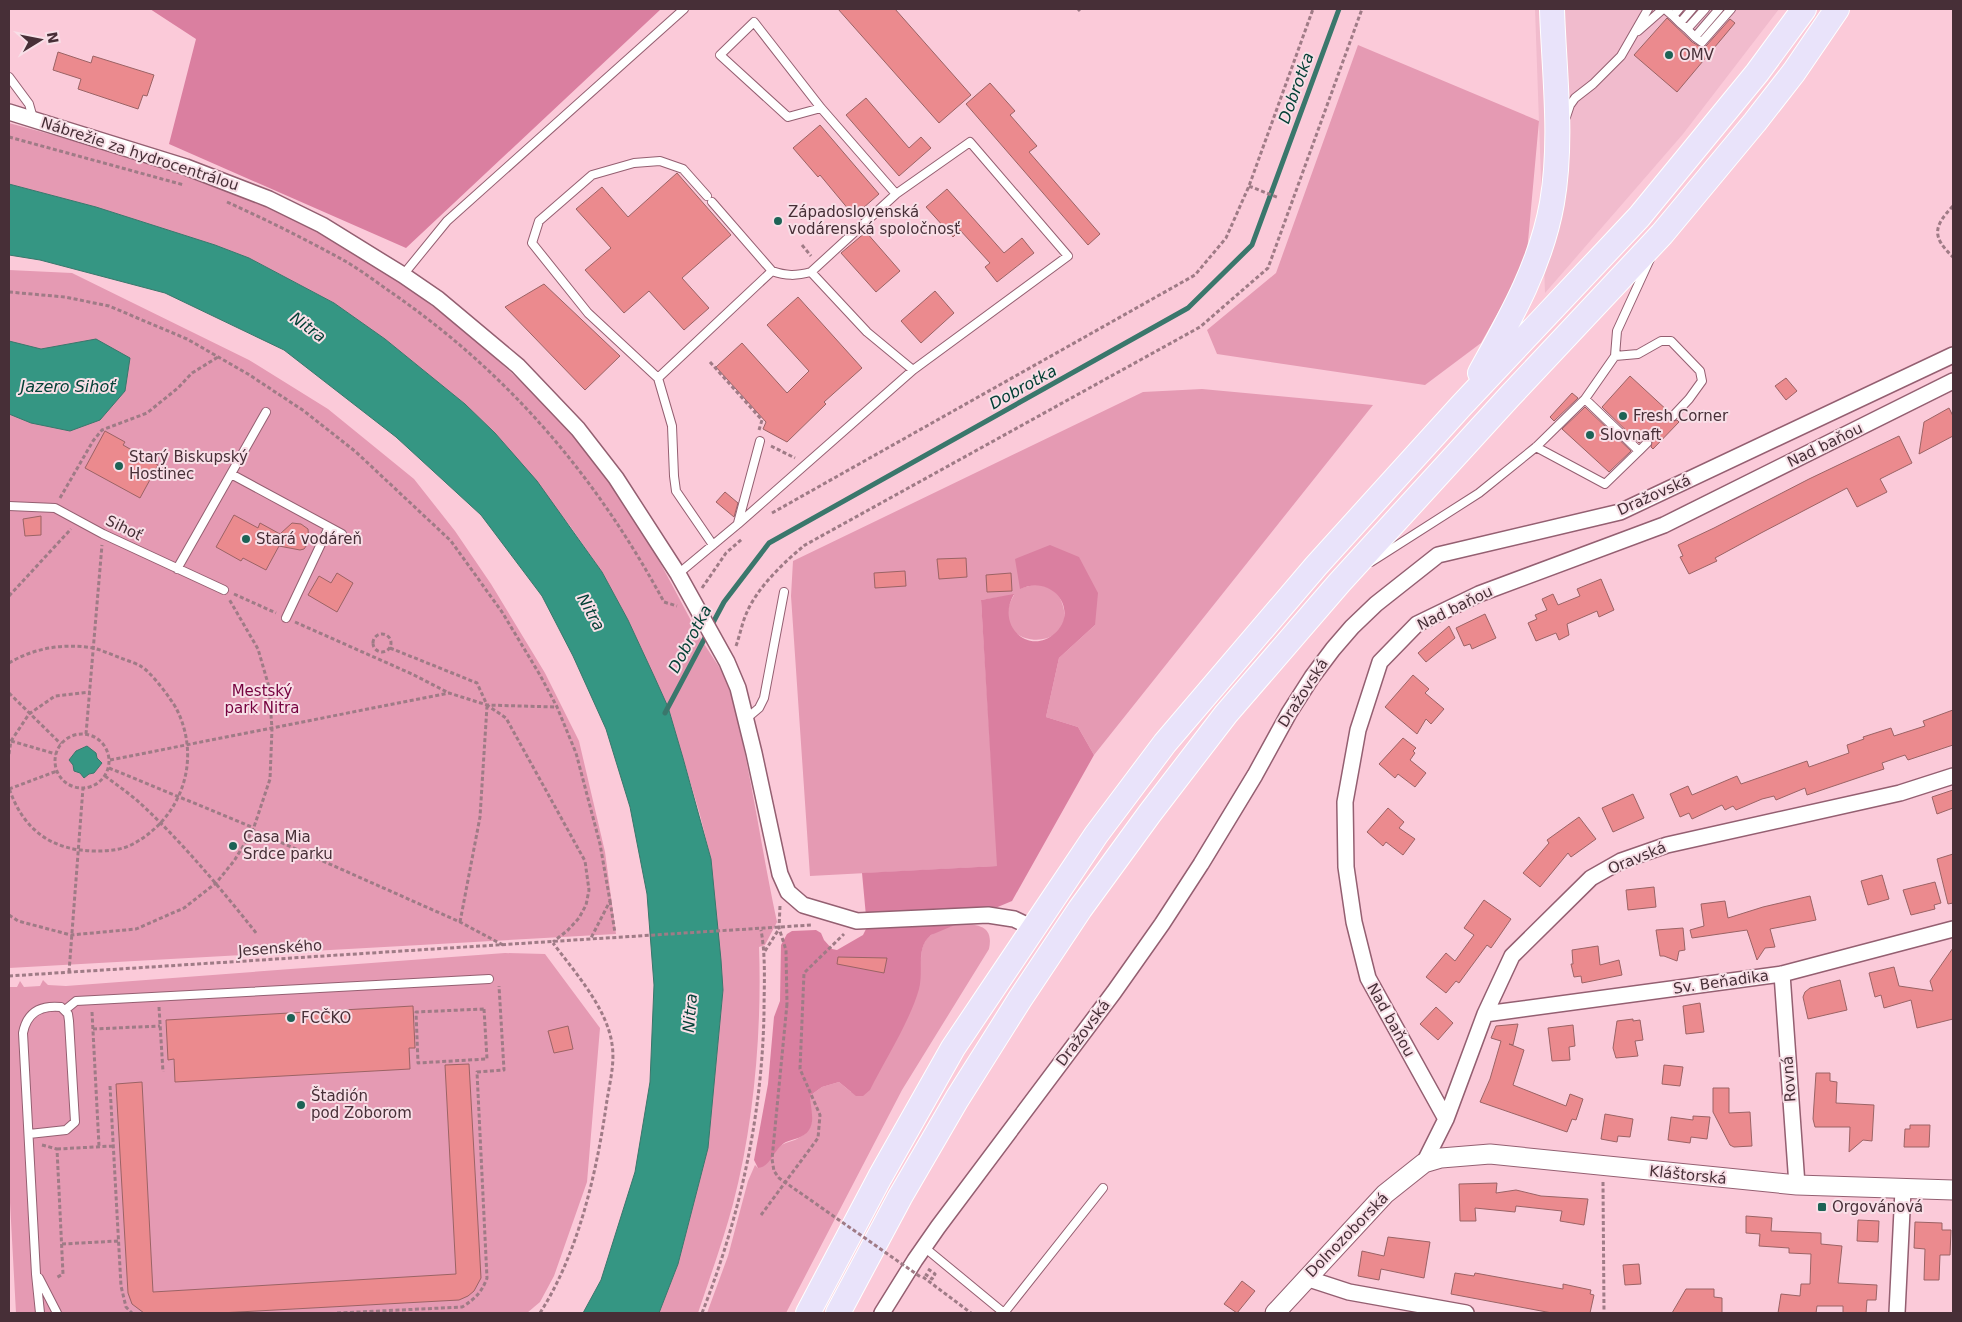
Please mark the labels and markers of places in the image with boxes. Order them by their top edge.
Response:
place label: OMV [1679,46,1715,64]
marker: OMV [1663,49,1675,61]
place label: Západoslovenská vodárenská spoločnosť [788,203,960,238]
marker: Západoslovenská vodárenská spoločnosť [772,215,784,227]
place label: Fresh Corner [1633,407,1729,425]
marker: Fresh Corner [1617,410,1629,422]
place label: Slovnaft [1600,426,1661,444]
marker: Slovnaft [1584,429,1596,441]
place label: Starý Biskupský Hostinec [129,448,248,483]
marker: Starý Biskupský Hostinec [113,460,125,472]
place label: Stará vodáreň [256,530,362,548]
marker: Stará vodáreň [240,533,252,545]
place label: Casa Mia Srdce parku [243,828,333,863]
marker: Casa Mia Srdce parku [227,840,239,852]
place label: FCČKO [301,1008,351,1027]
marker: FCČKO [285,1012,297,1024]
place label: Štadión pod Zoborom [311,1086,412,1122]
marker: Štadión pod Zoborom [295,1099,307,1111]
place label: Orgovánová [1832,1198,1923,1216]
marker: Orgovánová [1816,1201,1828,1213]

